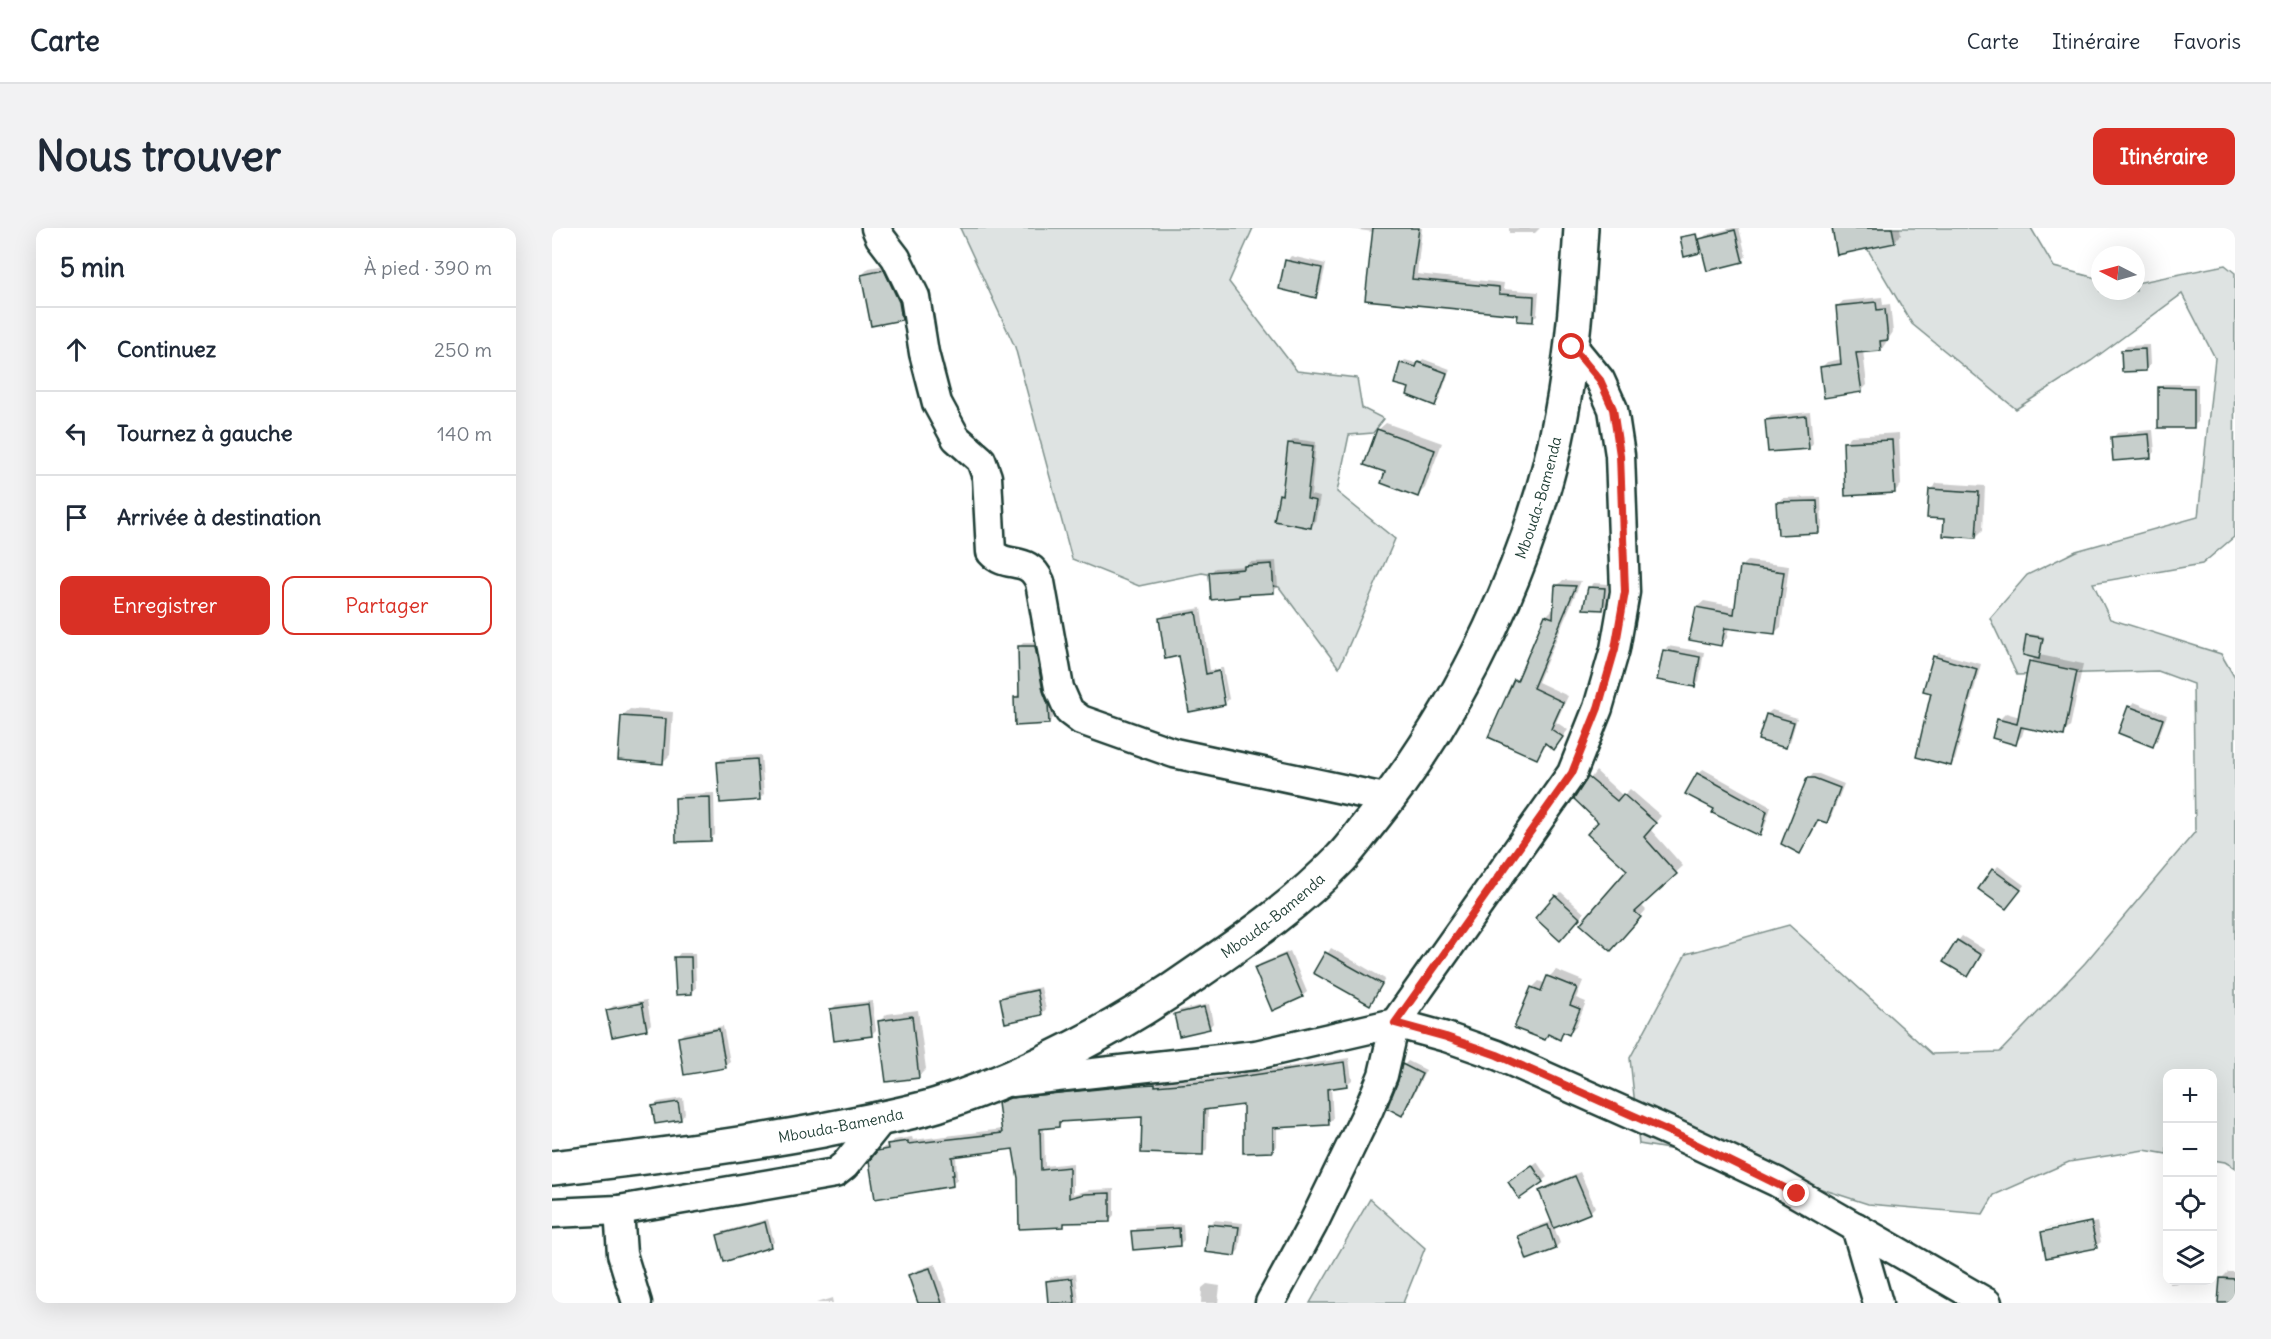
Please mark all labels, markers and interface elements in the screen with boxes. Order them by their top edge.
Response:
text: Carte [30,23,100,59]
text: Carte [1967,28,2019,55]
text: Itinéraire [2052,28,2140,55]
text: Favoris [2173,28,2241,55]
button: Itinéraire [2093,128,2235,185]
text: Nous trouver [36,130,281,182]
north arrow [2091,246,2145,300]
text: 5 min [60,251,125,284]
text: À pied · 390 m [364,255,492,280]
icon: ahead [60,333,93,366]
route start [1558,333,1584,359]
text: Continuez [117,335,216,363]
text: 250 m [434,337,492,362]
icon: left [60,417,93,450]
text: Tournez à gauche [117,419,293,447]
text: 140 m [437,421,492,446]
street label: Mbouda-Bamenda [1511,434,1565,561]
icon: arrive [60,501,93,534]
text: Arrivée à destination [117,503,321,531]
button: Enregistrer [60,576,270,635]
button: Partager [282,576,492,635]
street label: Mbouda-Bamenda [1217,869,1329,962]
map controls [2163,1069,2217,1285]
button: + [2163,1069,2217,1123]
street label: Mbouda-Bamenda [777,1104,905,1147]
button: − [2163,1123,2217,1177]
button: locate [2163,1177,2217,1231]
route end [1783,1180,1809,1206]
button: layers [2163,1231,2217,1285]

